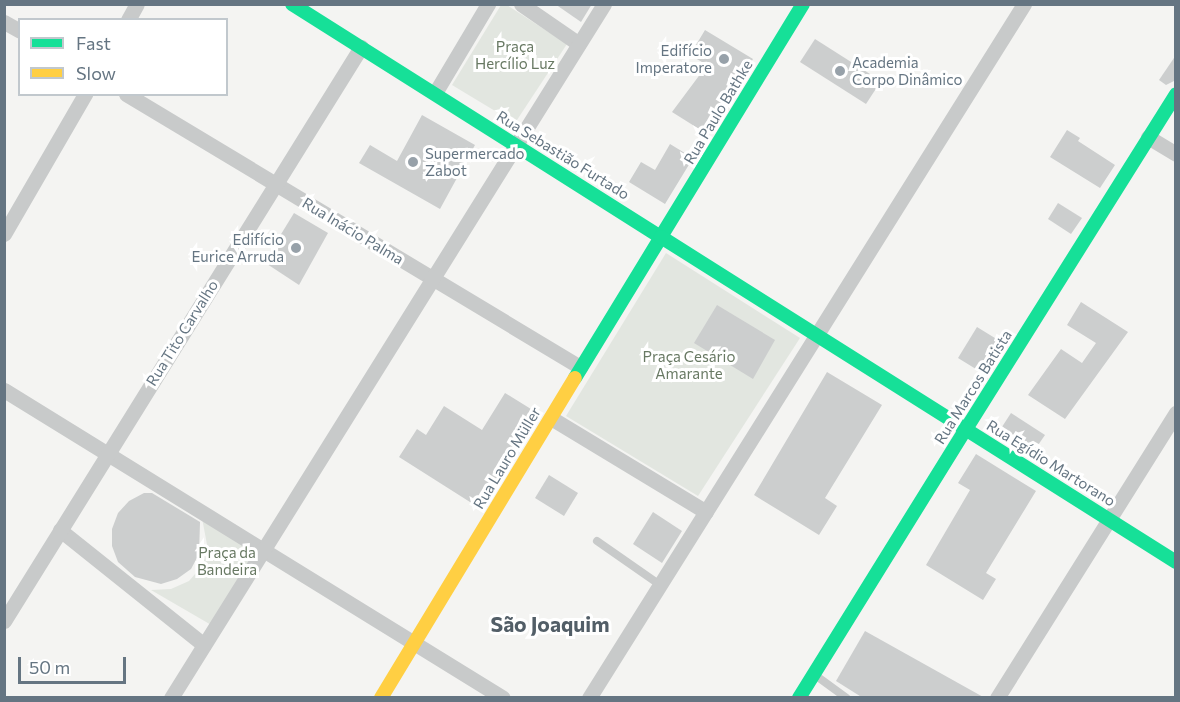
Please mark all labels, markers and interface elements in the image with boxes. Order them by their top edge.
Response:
legend [18,18,228,96]
text: Fast [76,32,111,54]
park label: Praça Hercílio Luz [475,37,555,72]
place label: Edifício Imperatore [636,41,712,76]
marker: Edifício Imperatore [717,52,731,66]
place label: Academia Corpo Dinâmico [852,53,963,88]
street label: Rua Paulo Bathke [680,57,756,167]
text: Slow [76,62,116,84]
marker: Academia Corpo Dinâmico [833,64,847,78]
street label: Rua Sebastião Furtado [493,107,633,203]
place label: Supermercado Zabot [425,144,525,179]
marker: Supermercado Zabot [406,155,420,169]
street label: Rua Inácio Palma [299,194,407,268]
place label: Edifício Eurice Arruda [191,230,284,265]
marker: Edifício Eurice Arruda [289,241,303,255]
street label: Rua Tito Carvalho [142,277,222,389]
street label: Rua Marcos Batista [931,327,1015,447]
park label: Praça Cesário Amarante [643,347,735,382]
street label: Rua Lauro Müller [469,404,545,512]
street label: Rua Egídio Martorano [983,416,1119,510]
park label: Praça da Bandeira [197,543,257,578]
district label: São Joaquim [491,611,609,637]
scale bar [21,645,129,683]
text: 50 m [29,656,70,678]

